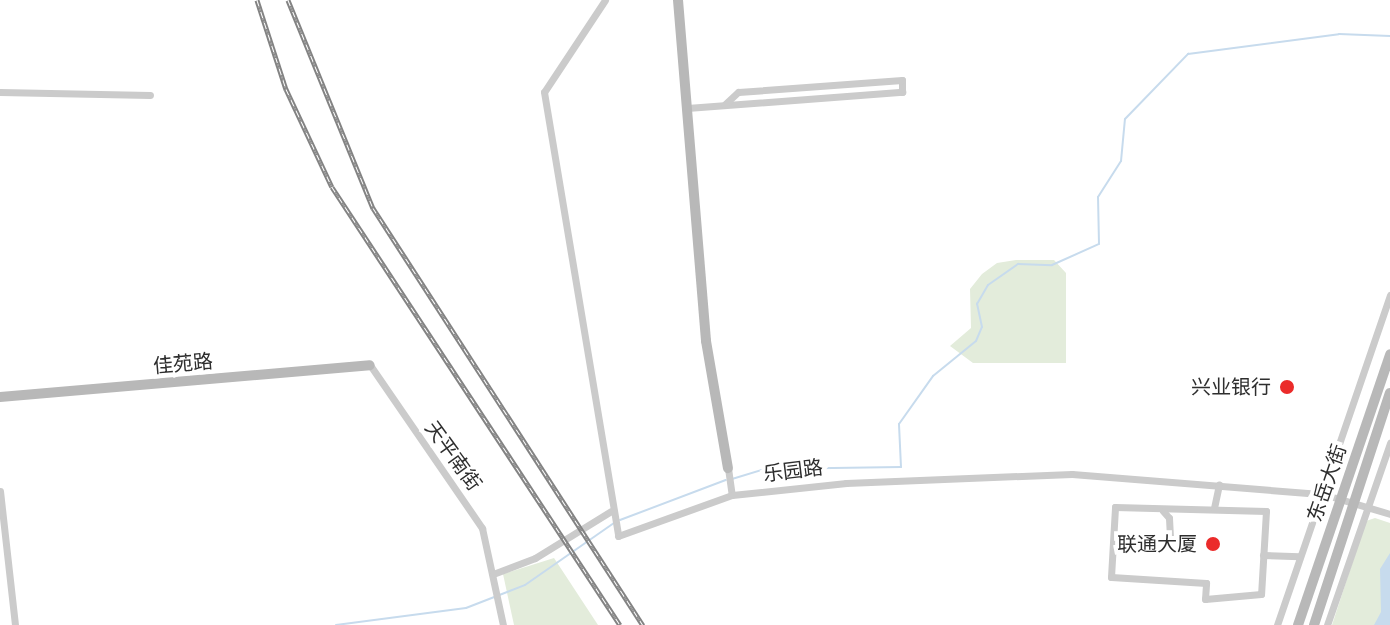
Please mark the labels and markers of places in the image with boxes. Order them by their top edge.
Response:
place label: 兴业银行 [1191,375,1271,399]
marker: 兴业银行 [1278,378,1296,396]
place label: 联通大厦 [1117,532,1197,556]
marker: 联通大厦 [1204,535,1222,553]

